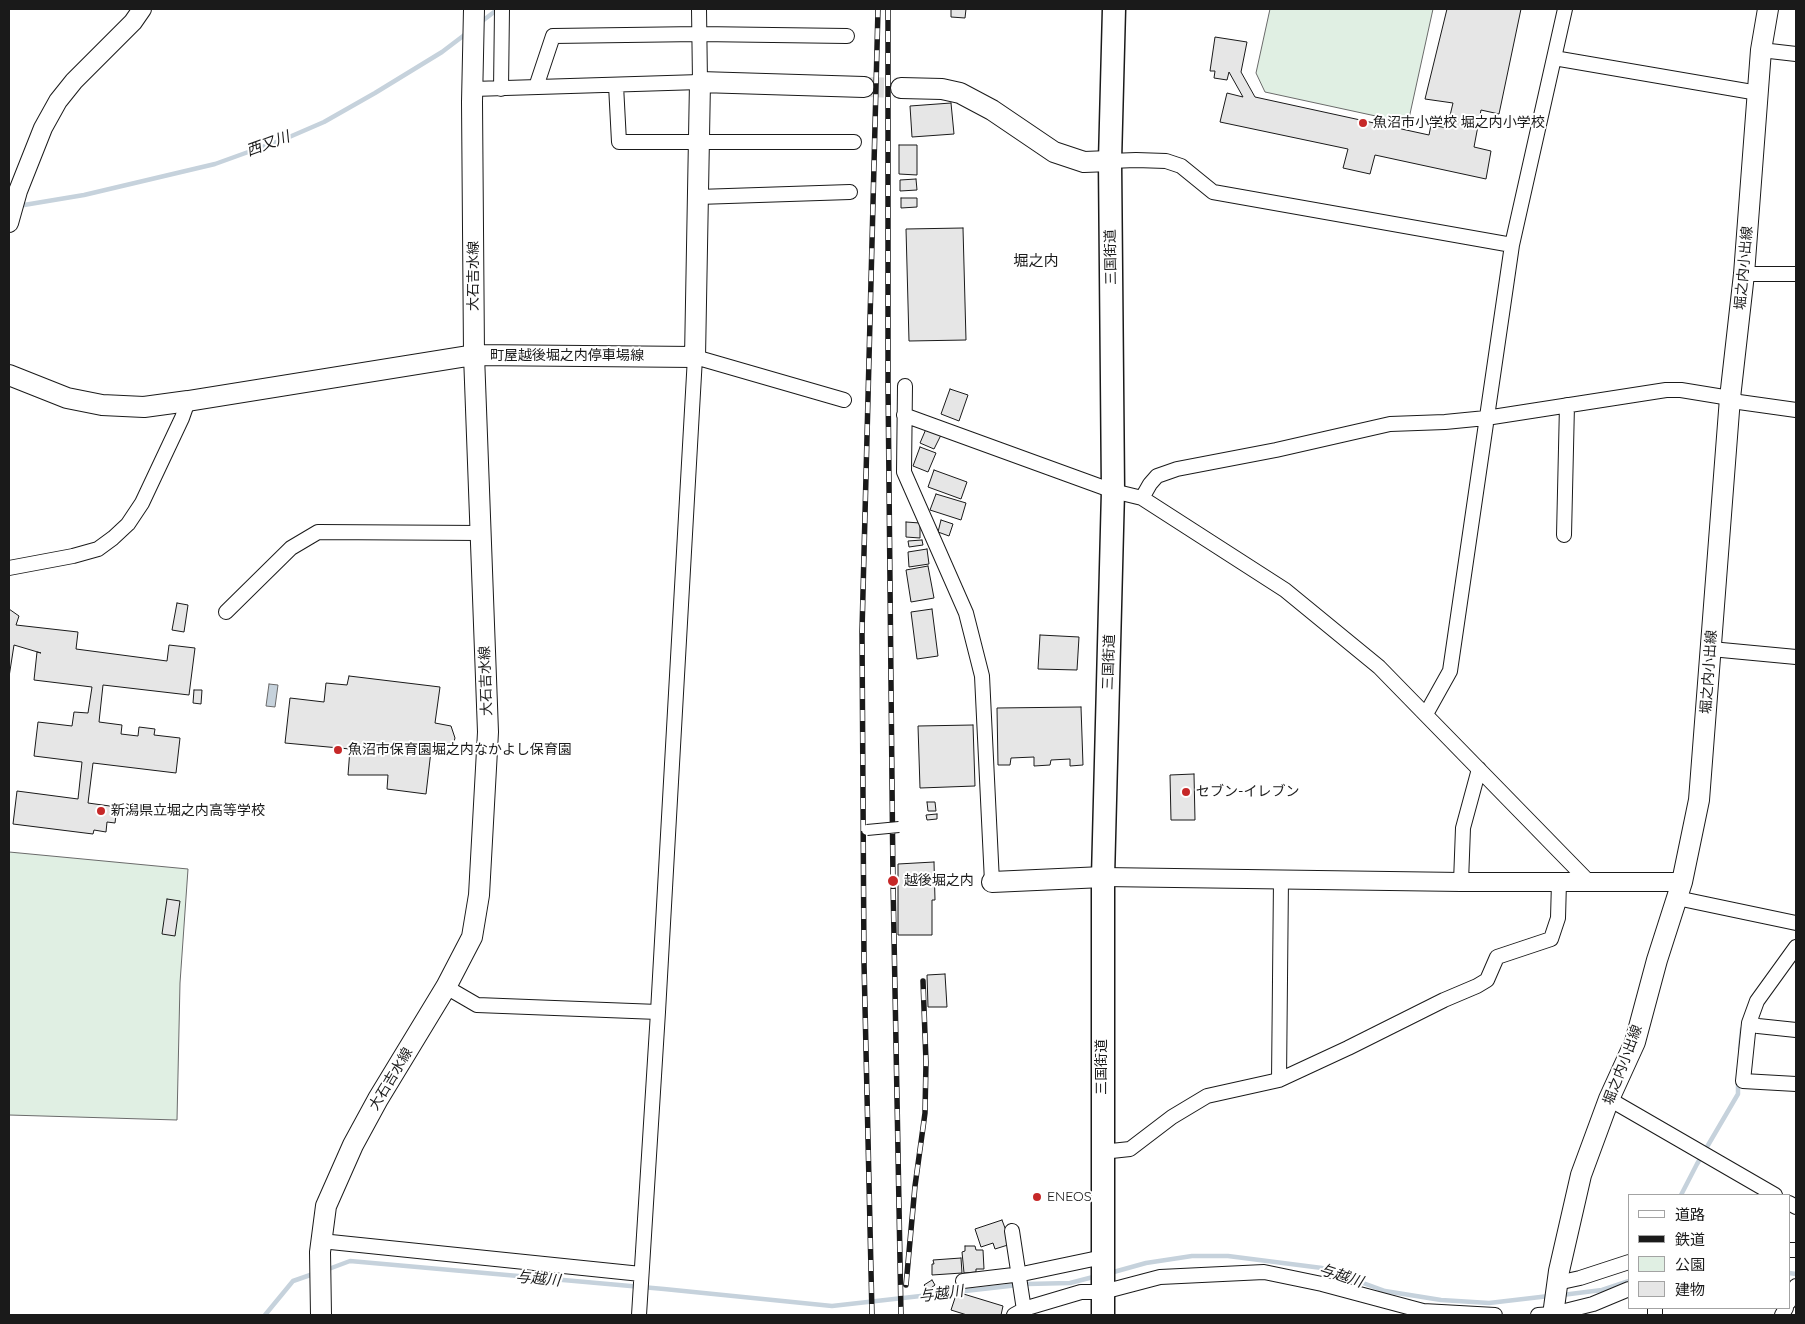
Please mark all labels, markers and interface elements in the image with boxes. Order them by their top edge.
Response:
place label: 魚沼市小学校 堀之内小学校 [1373,115,1545,131]
marker: 魚沼市小学校 堀之内小学校 [1357,117,1369,129]
water label: 西又川 [244,128,292,160]
street label: 堀之内小出線 [1732,225,1756,311]
street label: 三国街道 [1102,229,1120,285]
street label: 大石吉水線 [466,241,482,311]
district label: 堀之内 [1014,252,1058,270]
street label: 町屋越後堀之内停車場線 [490,348,644,364]
street label: 堀之内小出線 [1698,630,1720,714]
street label: 三国街道 [1100,634,1118,690]
street label: 大石吉水線 [476,646,496,716]
place label: 魚沼市保育園堀之内なかよし保育園 [348,742,572,758]
marker: 魚沼市保育園堀之内なかよし保育園 [332,744,344,756]
place label: セブン-イレブン [1196,784,1299,800]
marker: セブン-イレブン [1180,786,1192,798]
place label: 新潟県立堀之内高等学校 [111,803,265,819]
marker: 新潟県立堀之内高等学校 [95,805,107,817]
place label: 越後堀之内 [904,873,974,889]
marker: 越後堀之内 [886,874,900,888]
street label: 堀之内小出線 [1600,1023,1646,1107]
street label: 三国街道 [1094,1039,1110,1095]
street label: 大石吉水線 [366,1045,416,1113]
place label: ENEOS [1047,1189,1092,1205]
marker: ENEOS [1031,1191,1043,1203]
legend [1628,1194,1790,1309]
text: 道路 [1675,1205,1705,1224]
text: 鉄道 [1675,1230,1705,1249]
text: 公園 [1675,1255,1705,1274]
water label: 与越川 [1317,1260,1365,1292]
water label: 与越川 [515,1268,561,1290]
text: 建物 [1675,1280,1705,1299]
water label: 与越川 [918,1282,964,1306]

